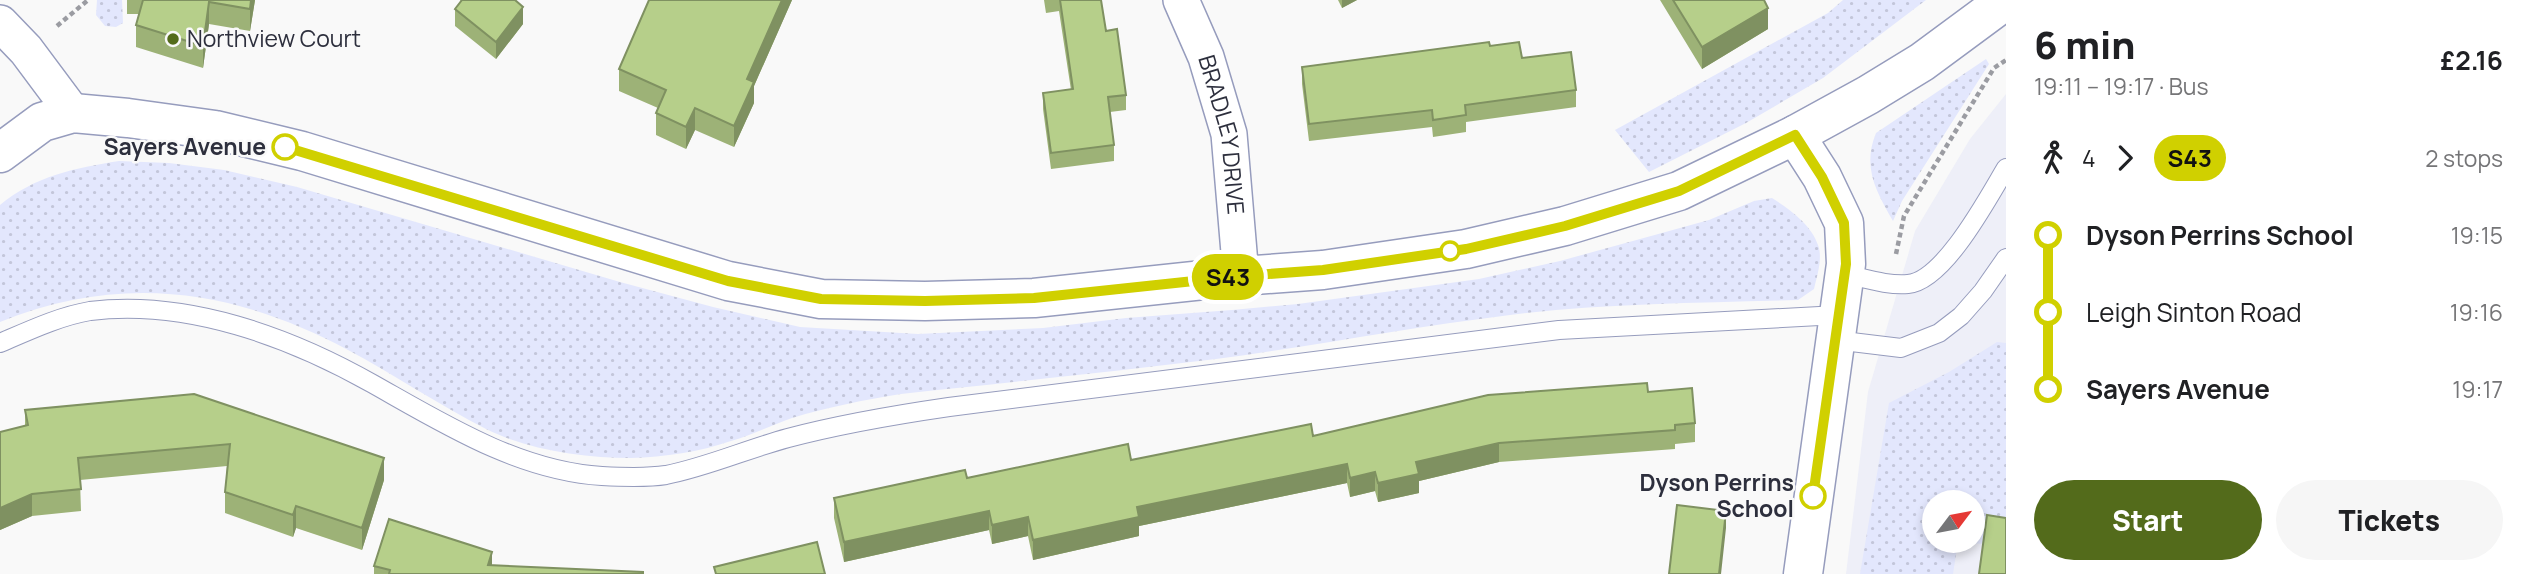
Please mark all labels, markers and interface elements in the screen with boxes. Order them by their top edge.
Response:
text: 6 min [2034,18,2135,70]
place label: Northview Court [187,22,361,54]
marker: Northview Court [165,31,181,47]
text: £2.16 [2440,42,2503,78]
street label: BRADLEY DRIVE [1191,51,1253,216]
text: 19:11 – 19:17 · Bus [2034,70,2209,102]
place label: Sayers Avenue [103,130,266,162]
marker: Sayers Avenue [272,134,298,160]
icon: walk [2034,139,2072,177]
icon: forward [2106,139,2144,177]
text: S43 [2168,141,2212,174]
text: 4 [2082,142,2096,174]
text: 2 stops [2425,142,2503,174]
text: Dyson Perrins School [2086,217,2354,253]
text: 19:15 [2451,219,2503,251]
unlabelled marker [1440,241,1460,261]
line badge: S43 [1188,254,1268,300]
text: S43 [1206,260,1250,293]
text: Leigh Sinton Road [2086,294,2302,330]
text: 19:16 [2450,296,2503,328]
text: Sayers Avenue [2086,371,2270,407]
text: 19:17 [2452,373,2503,405]
place label: Dyson Perrins School [1639,466,1794,524]
button: Start [2034,480,2262,560]
button: Tickets [2276,480,2503,560]
marker: Dyson Perrins School [1800,483,1826,509]
north arrow [1922,490,1984,553]
map controls [1922,490,1985,553]

